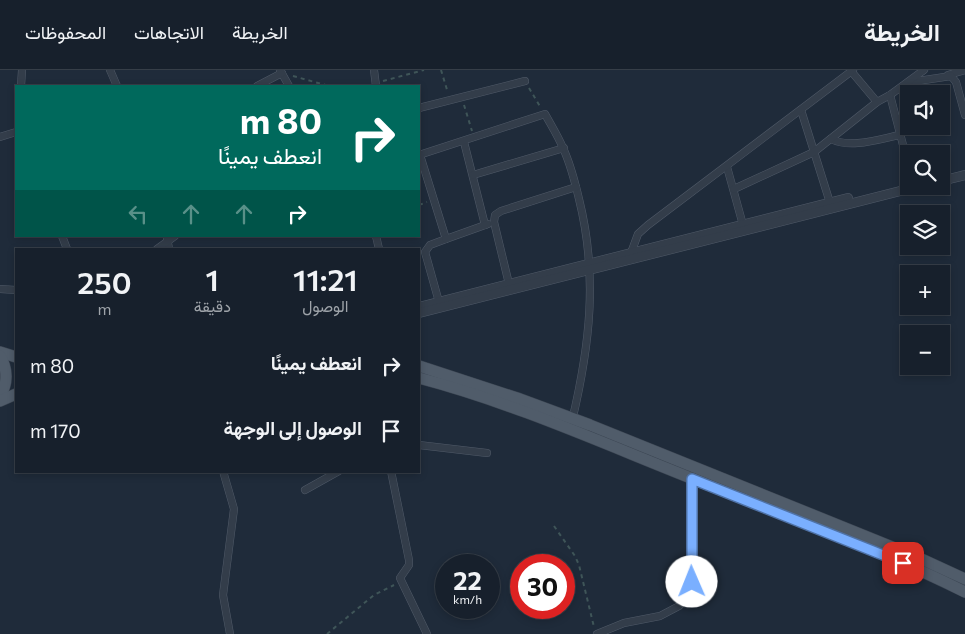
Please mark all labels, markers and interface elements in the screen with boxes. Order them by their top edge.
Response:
text: الخريطة [864,17,940,46]
text: المحفوظات [25,21,106,43]
text: الاتجاهات [134,21,204,43]
text: الخريطة [232,21,288,43]
map controls [900,85,950,375]
button: sound [900,85,950,135]
text: 80 m [240,98,322,141]
icon: right [340,105,405,170]
text: انعطف يمينًا [218,142,322,169]
button: search [900,145,950,195]
icon: left [124,200,152,228]
icon: ahead [177,200,205,228]
icon: ahead [230,200,258,228]
icon: right [283,200,311,228]
button: layers [900,205,950,255]
text: 1 [206,260,219,297]
text: 11:21 [293,260,358,297]
text: 250 [77,263,131,300]
button: + [900,265,950,315]
text: دقيقة [194,296,231,315]
text: الوصول [302,296,348,315]
text: m [97,299,111,318]
button: − [900,325,950,375]
text: انعطف يمينًا [271,351,362,374]
icon: right [377,352,405,380]
text: 80 m [30,354,74,377]
text: الوصول إلى الوجهة [223,416,362,439]
icon: arrive [377,417,405,445]
text: 170 m [30,419,81,442]
pin [882,542,924,584]
icon: arrive [889,549,917,577]
speed limit sign: 30 [510,554,575,619]
position arrow [665,555,717,607]
text: 22 [453,565,482,595]
text: km/h [453,592,482,606]

